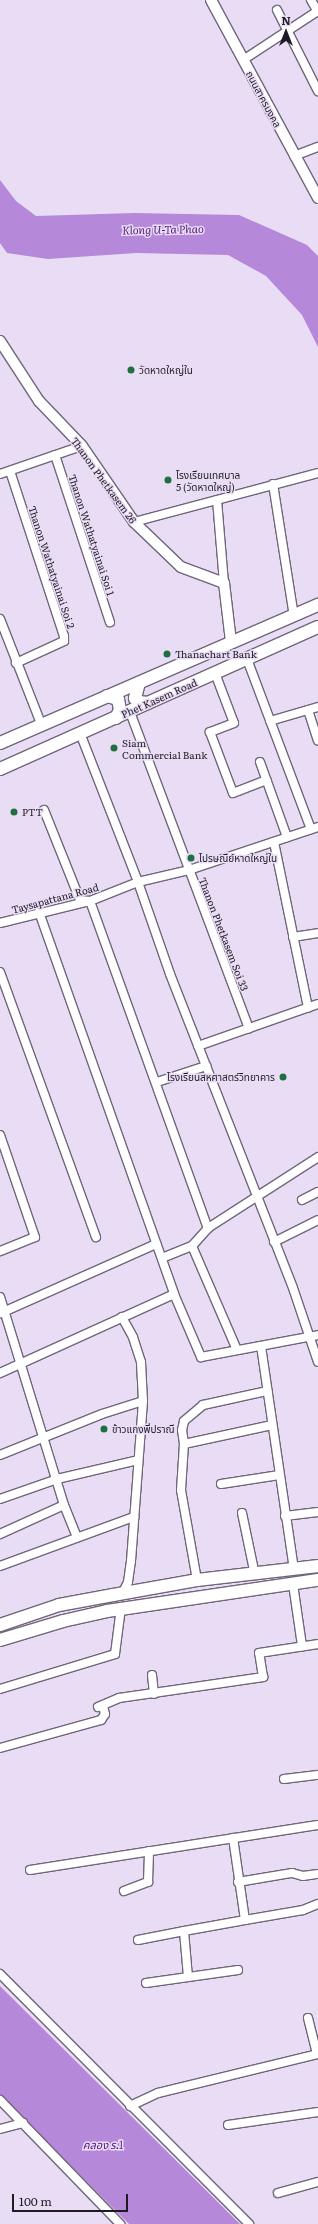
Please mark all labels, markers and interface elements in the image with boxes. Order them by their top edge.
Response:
north arrow [266,12,306,52]
text: N [281,12,291,28]
street label: ถนนสาครมงคล [244,69,284,129]
water label: Klong U-Ta Phao [122,222,204,236]
place label: วัดหาดใหญ่ใน [139,364,193,376]
marker: วัดหาดใหญ่ใน [126,365,136,375]
street label: Thanon Phetkasem 26 [69,435,139,525]
place label: โรงเรียนเทศบาล 5 (วัดหาดใหญ่) [176,468,240,492]
street label: Thanon Wathatyainai Soi 1 [67,473,117,597]
marker: โรงเรียนเทศบาล 5 (วัดหาดใหญ่) [163,475,173,485]
street label: Thanon Wathatyainai Soi 2 [27,504,77,630]
place label: Thanachart Bank [175,648,257,660]
marker: Thanachart Bank [162,649,172,659]
street label: Phet Kasem Road [119,676,199,720]
place label: Siam Commercial Bank [122,736,207,760]
marker: Siam Commercial Bank [109,743,119,753]
place label: PTT [22,806,43,818]
marker: PTT [9,807,19,817]
place label: ไปรษณีย์หาดใหญ่ใน [199,852,277,864]
marker: ไปรษณีย์หาดใหญ่ใน [186,853,196,863]
street label: Thanon Phetkasem Soi 33 [197,876,251,992]
street label: Taysapattana Road [10,881,100,915]
place label: โรงเรียนสหศาสตร์วิทยาคาร [167,1071,275,1083]
marker: โรงเรียนสหศาสตร์วิทยาคาร [278,1072,288,1082]
place label: ข้าวแกงพี่ปราณี [112,1423,175,1435]
marker: ข้าวแกงพี่ปราณี [99,1424,109,1434]
water label: คลอง ร.1 [83,2137,123,2151]
scale bar [14,2186,130,2212]
text: 100 m [19,2192,52,2210]

